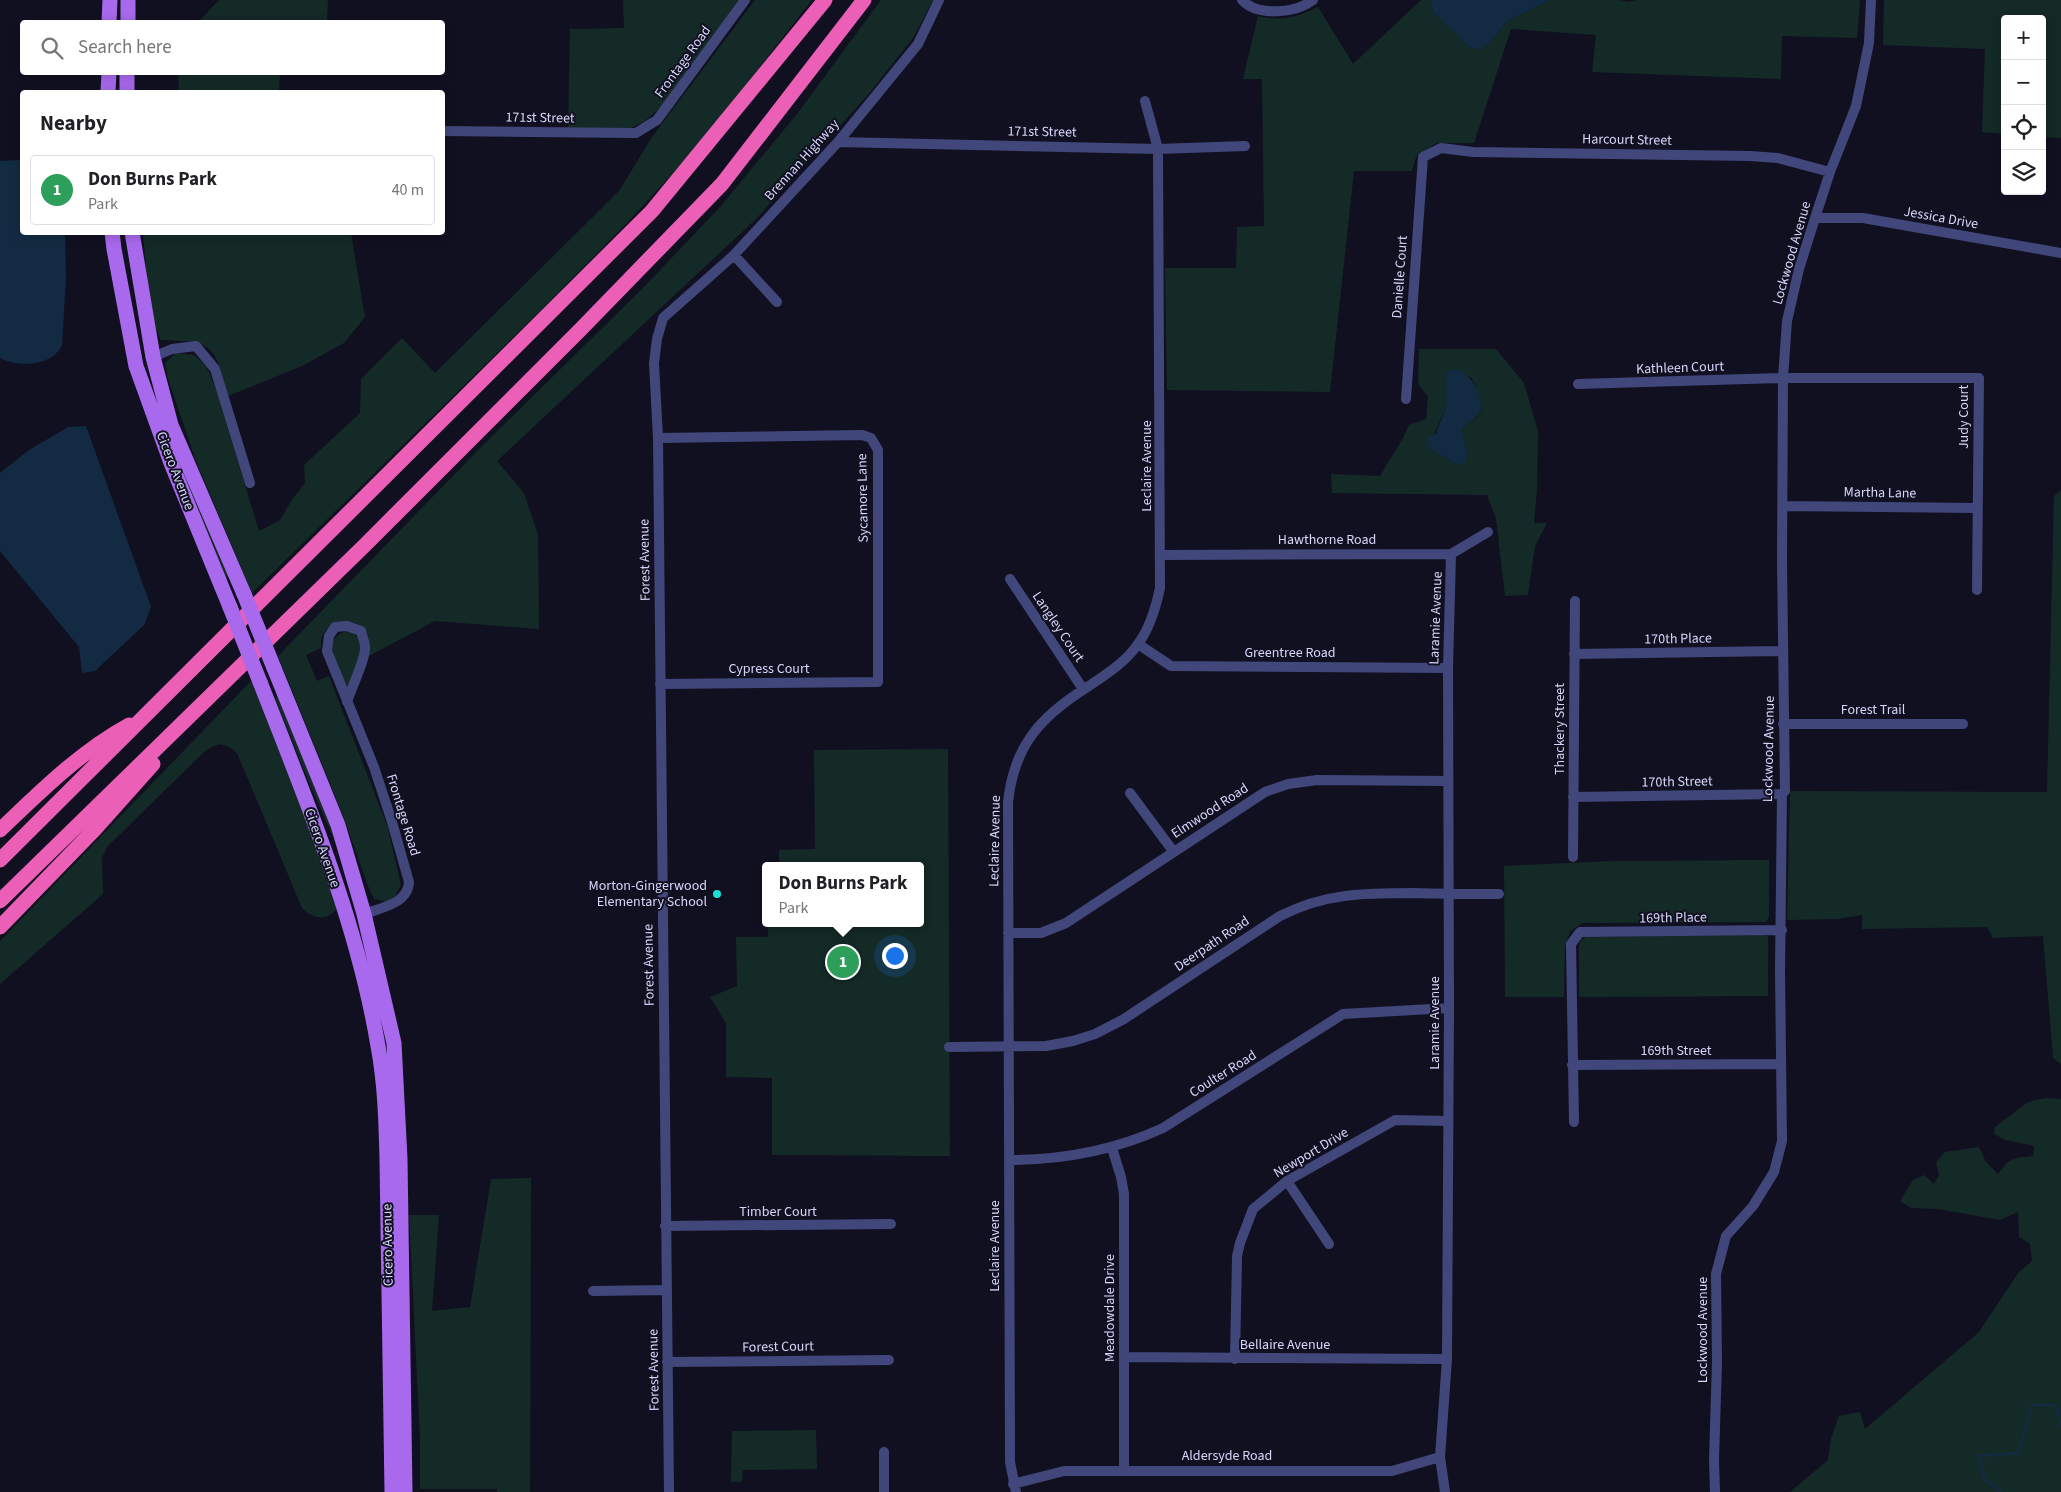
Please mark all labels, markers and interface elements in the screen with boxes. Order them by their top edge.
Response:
map controls [2001,15,2046,195]
button: + [2001,15,2046,60]
search box [20,20,445,75]
street label: Frontage Road [650,22,716,102]
icon: search [38,34,66,62]
text: Search here [78,34,172,61]
button: − [2001,60,2046,105]
button: locate [2001,105,2046,150]
street label: 171st Street [505,107,575,129]
text: Nearby [40,108,107,138]
street label: Brennan Highway [760,115,844,205]
street label: 171st Street [1007,121,1077,143]
street label: Harcourt Street [1582,129,1672,151]
button: layers [2001,150,2046,195]
text: Don Burns Park [88,166,217,193]
text: 1 [53,179,61,201]
text: 40 m [392,179,424,201]
text: Park [88,193,118,215]
street label: Lockwood Avenue [1768,199,1816,307]
street label: Jessica Drive [1902,202,1980,234]
street label: Danielle Court [1387,234,1413,319]
street label: Kathleen Court [1636,356,1725,380]
street label: Judy Court [1954,385,1974,449]
street label: Leclaire Avenue [1137,420,1157,512]
street label: Cicero Avenue [151,429,199,513]
street label: Sycamore Lane [852,453,874,543]
street label: Martha Lane [1843,482,1917,504]
street label: Forest Avenue [634,519,656,601]
street label: Hawthorne Road [1278,530,1376,550]
street label: Laramie Avenue [1424,571,1448,665]
street label: Langley Court [1027,588,1089,667]
street label: 170th Place [1644,628,1712,650]
street label: Greentree Road [1244,643,1336,663]
street label: Cypress Court [728,659,810,679]
street label: Thackery Street [1550,683,1570,775]
street label: Lockwood Avenue [1758,696,1780,802]
street label: Forest Trail [1841,700,1906,720]
street label: 170th Street [1641,771,1713,793]
street label: Frontage Road [381,772,425,858]
street label: Elmwood Road [1167,779,1253,843]
street label: Leclaire Avenue [984,795,1006,887]
street label: Cicero Avenue [299,806,345,890]
popup [762,862,924,927]
text: Don Burns Park [779,870,907,897]
place label: Morton-Gingerwood Elementary School [589,876,707,912]
marker: Morton-Gingerwood Elementary School [711,888,723,900]
text: Park [779,897,808,919]
street label: 169th Place [1639,907,1707,929]
street label: Deerpath Road [1170,911,1254,977]
street label: Forest Avenue [638,924,660,1006]
pin: 1 [827,943,859,981]
your location [882,943,908,969]
street label: Laramie Avenue [1425,976,1445,1070]
street label: 169th Street [1640,1041,1712,1061]
street label: Coulter Road [1185,1045,1261,1103]
street label: Newport Drive [1270,1123,1352,1183]
street label: Leclaire Avenue [985,1200,1005,1292]
street label: Timber Court [739,1202,817,1222]
street label: Cicero Avenue [377,1203,399,1287]
street label: Meadowdale Drive [1100,1254,1120,1362]
street label: Lockwood Avenue [1693,1277,1713,1383]
street label: Forest Avenue [643,1329,665,1411]
street label: Bellaire Avenue [1240,1335,1330,1355]
street label: Forest Court [742,1336,814,1358]
street label: Aldersyde Road [1182,1446,1272,1466]

